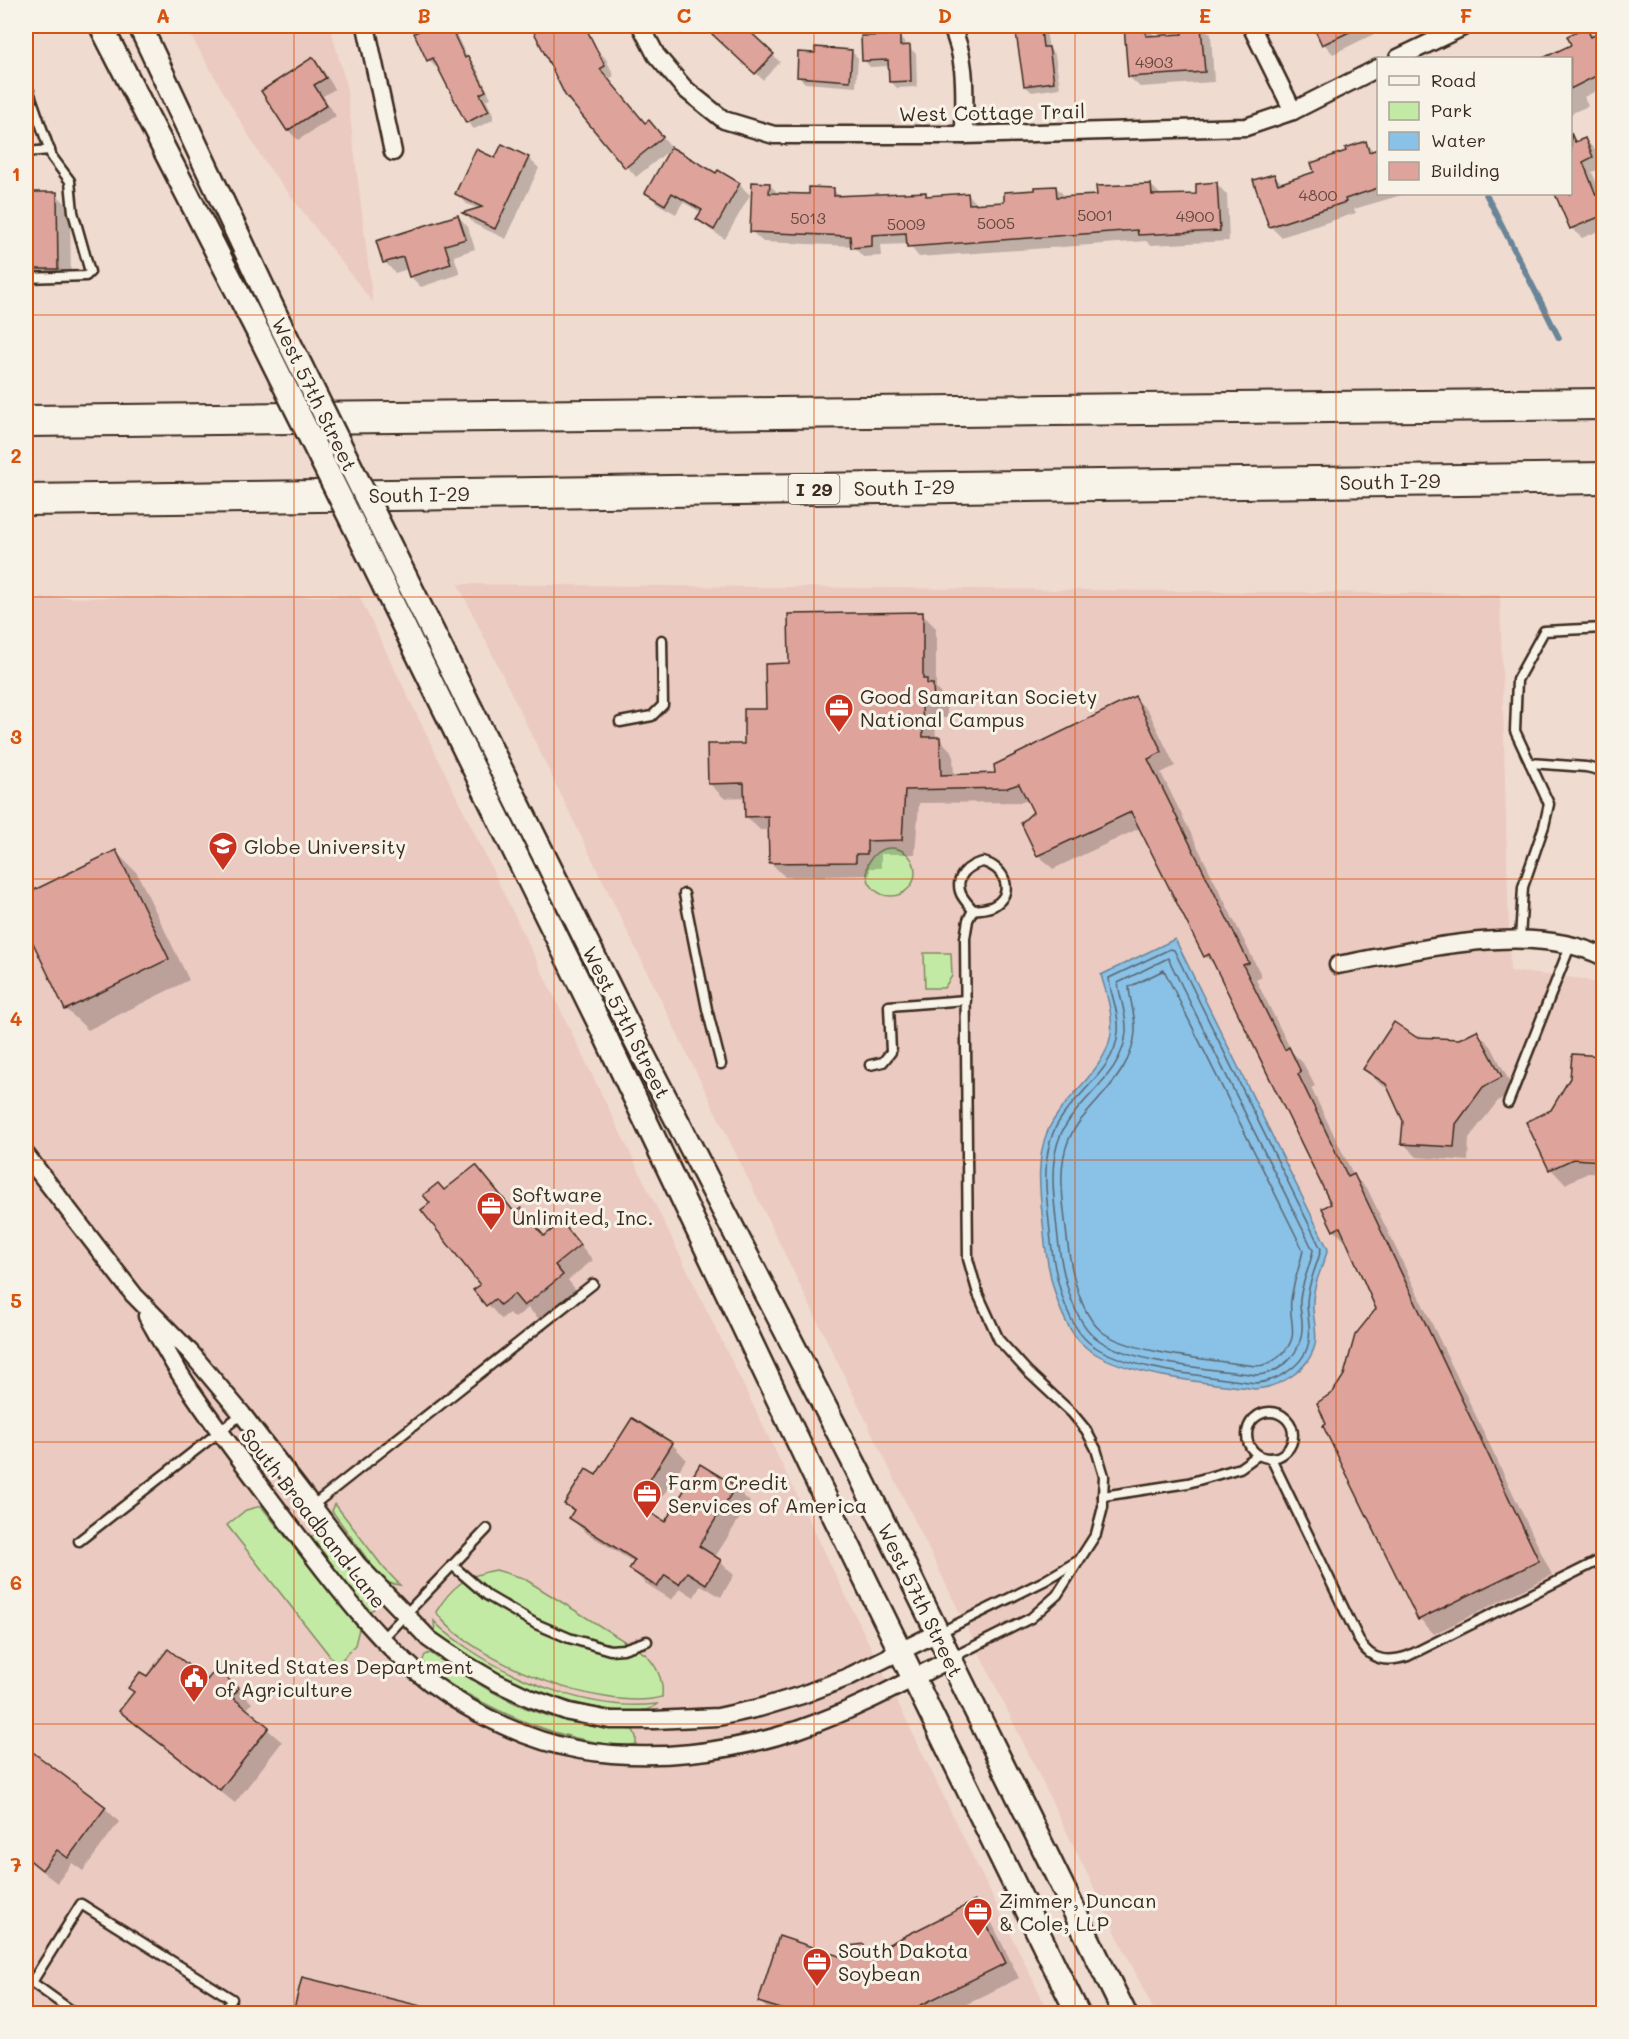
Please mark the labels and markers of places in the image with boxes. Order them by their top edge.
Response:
place label: Good Samaritan Society National Campus [860,683,1097,732]
office icon: Good Samaritan Society National Campus [823,692,855,734]
school or university icon: Globe University [207,830,239,872]
place label: Globe University [244,833,406,859]
place label: Software Unlimited, Inc. [512,1181,653,1230]
office icon: Software Unlimited, Inc. [475,1190,507,1232]
place label: Farm Credit Services of America [668,1469,867,1518]
office icon: Farm Credit Services of America [631,1478,663,1520]
place label: United States Department of Agriculture [215,1653,474,1702]
public building icon: United States Department of Agriculture [178,1662,210,1704]
place label: Zimmer, Duncan & Cole, LLP [999,1887,1156,1936]
office icon: Zimmer, Duncan & Cole, LLP [962,1896,994,1938]
place label: South Dakota Soybean [838,1937,968,1986]
office icon: South Dakota Soybean [801,1946,833,1988]

